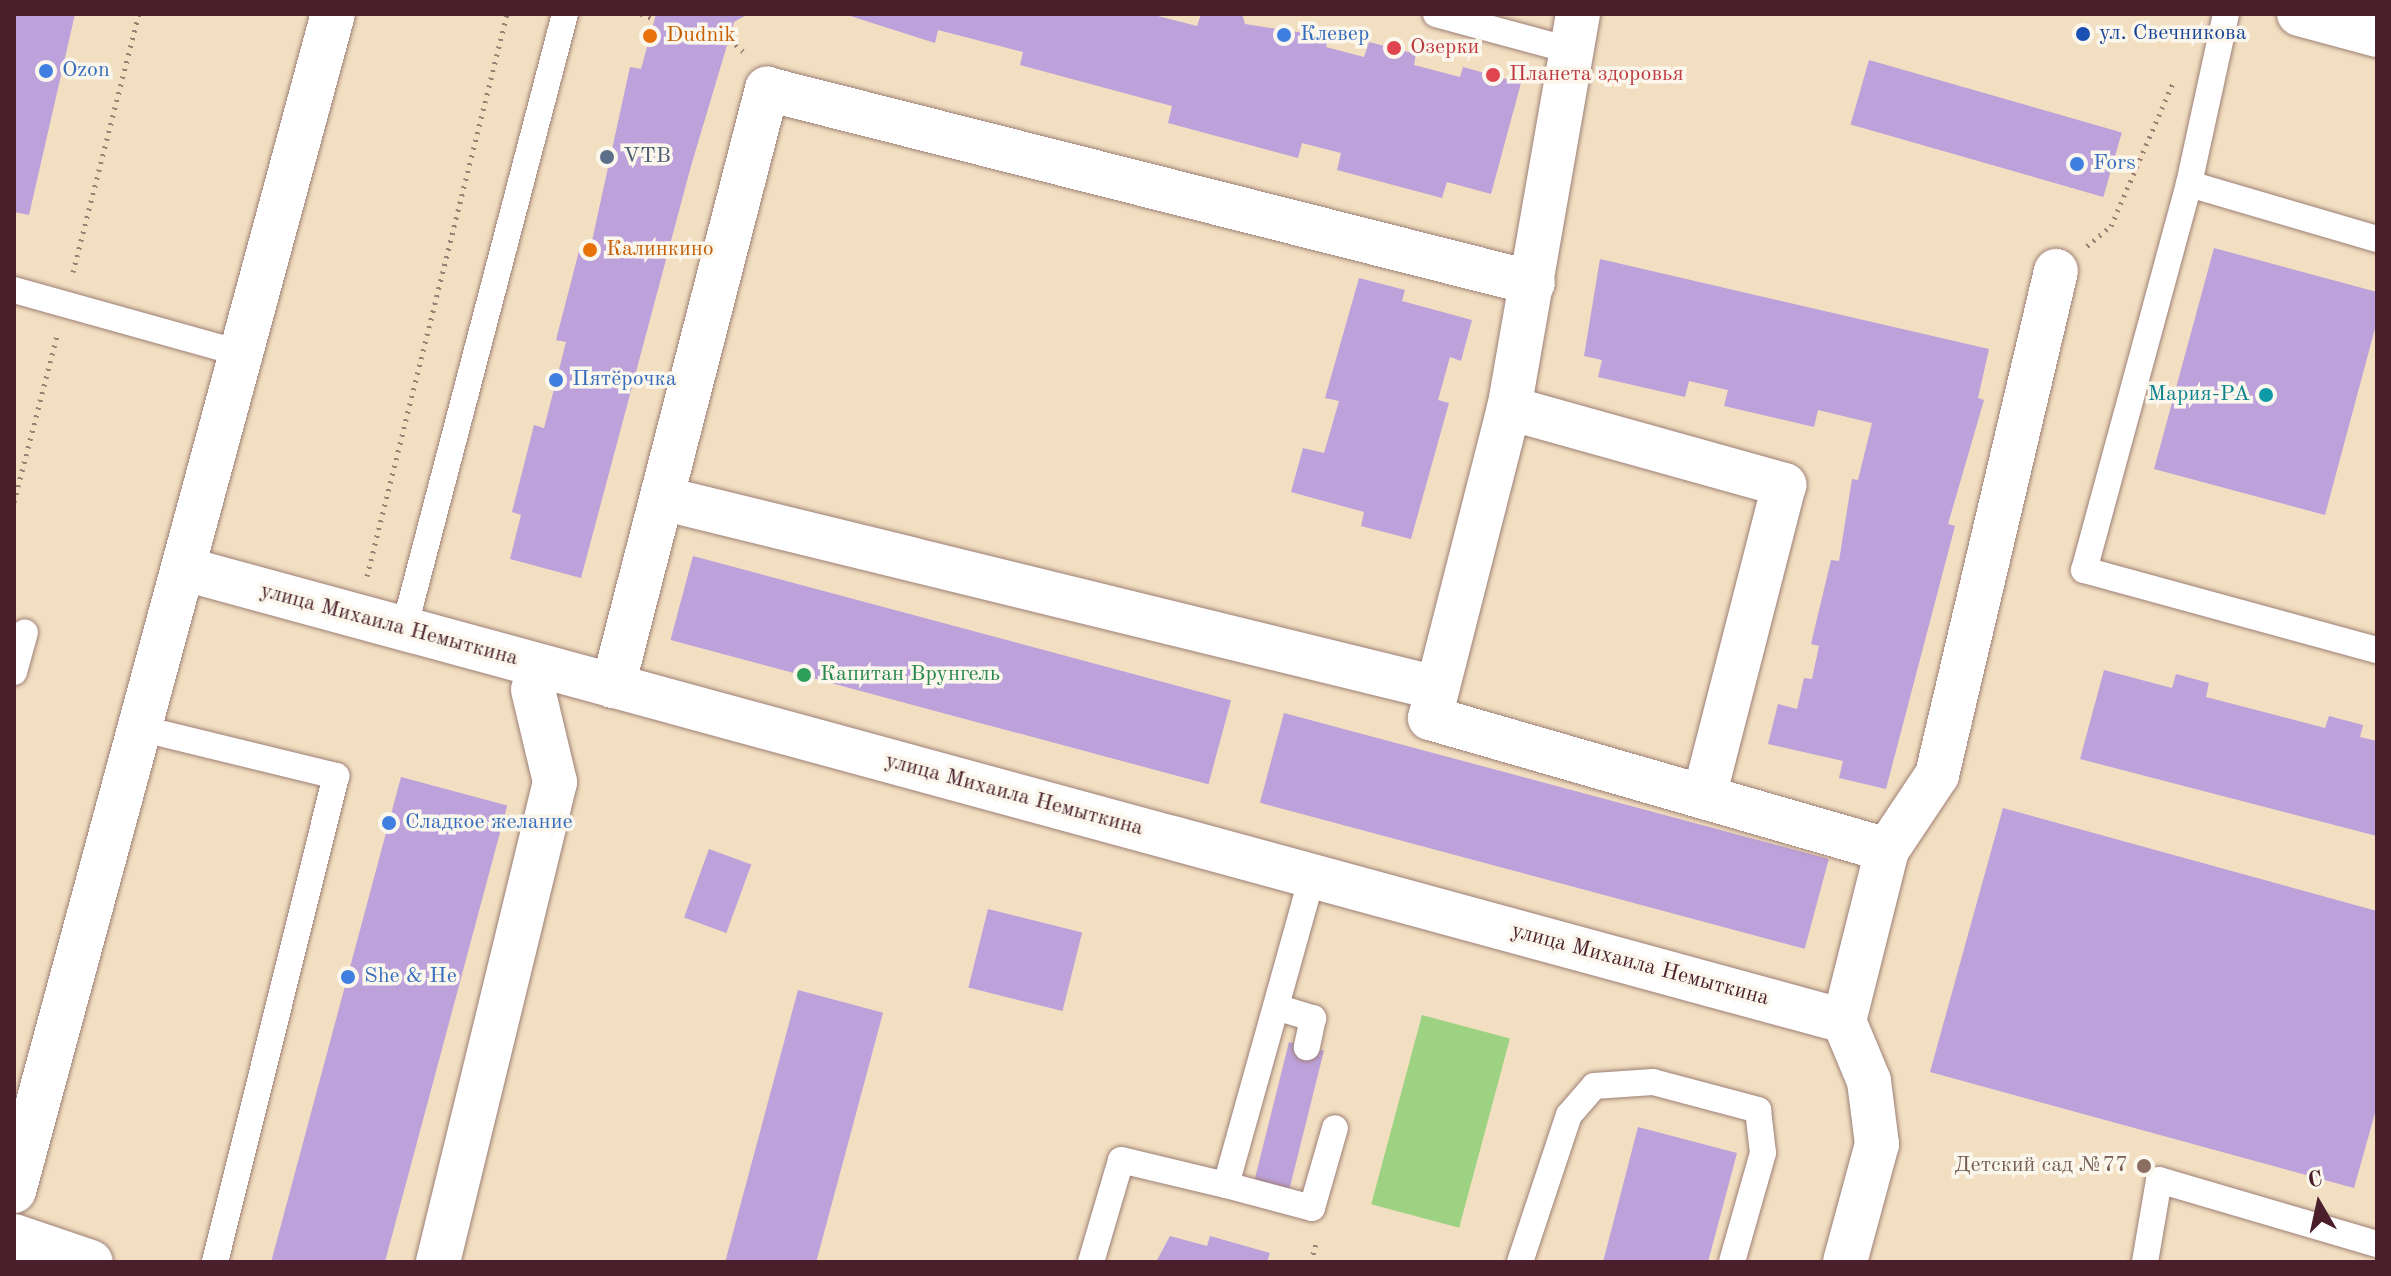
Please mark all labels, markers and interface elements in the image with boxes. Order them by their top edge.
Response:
place label: ул. Свечникова [2099,21,2247,47]
place label: Клевер [1300,22,1369,48]
place label: Dudnik [666,23,736,49]
marker: ул. Свечникова [2074,25,2092,43]
marker: Клевер [1275,26,1293,44]
marker: Dudnik [641,27,659,45]
place label: Озерки [1410,35,1479,61]
marker: Озерки [1385,39,1403,57]
place label: Ozon [62,58,110,84]
marker: Ozon [37,62,55,80]
place label: Планета здоровья [1509,62,1684,88]
marker: Планета здоровья [1484,66,1502,84]
place label: VTB [623,144,671,170]
marker: VTB [598,148,616,166]
place label: Fors [2093,151,2136,177]
marker: Fors [2068,155,2086,173]
place label: Калинкино [606,237,714,263]
marker: Калинкино [581,241,599,259]
place label: Пятёрочка [572,367,676,393]
marker: Пятёрочка [547,371,565,389]
place label: Мария-РА [2148,382,2250,408]
marker: Мария-РА [2257,386,2275,404]
street label: улица Михаила Немыткина [257,578,521,672]
place label: Капитан Врунгель [820,662,1000,688]
marker: Капитан Врунгель [795,666,813,684]
street label: улица Михаила Немыткина [882,748,1146,842]
place label: Сладкое желание [405,810,573,836]
marker: Сладкое желание [380,814,398,832]
street label: улица Михаила Немыткина [1508,918,1772,1012]
place label: She & He [364,964,457,990]
marker: She & He [339,968,357,986]
place label: Детский сад №77 [1954,1153,2128,1179]
marker: Детский сад №77 [2135,1157,2153,1175]
north arrow [2279,1164,2359,1244]
text: С [2306,1168,2324,1192]

